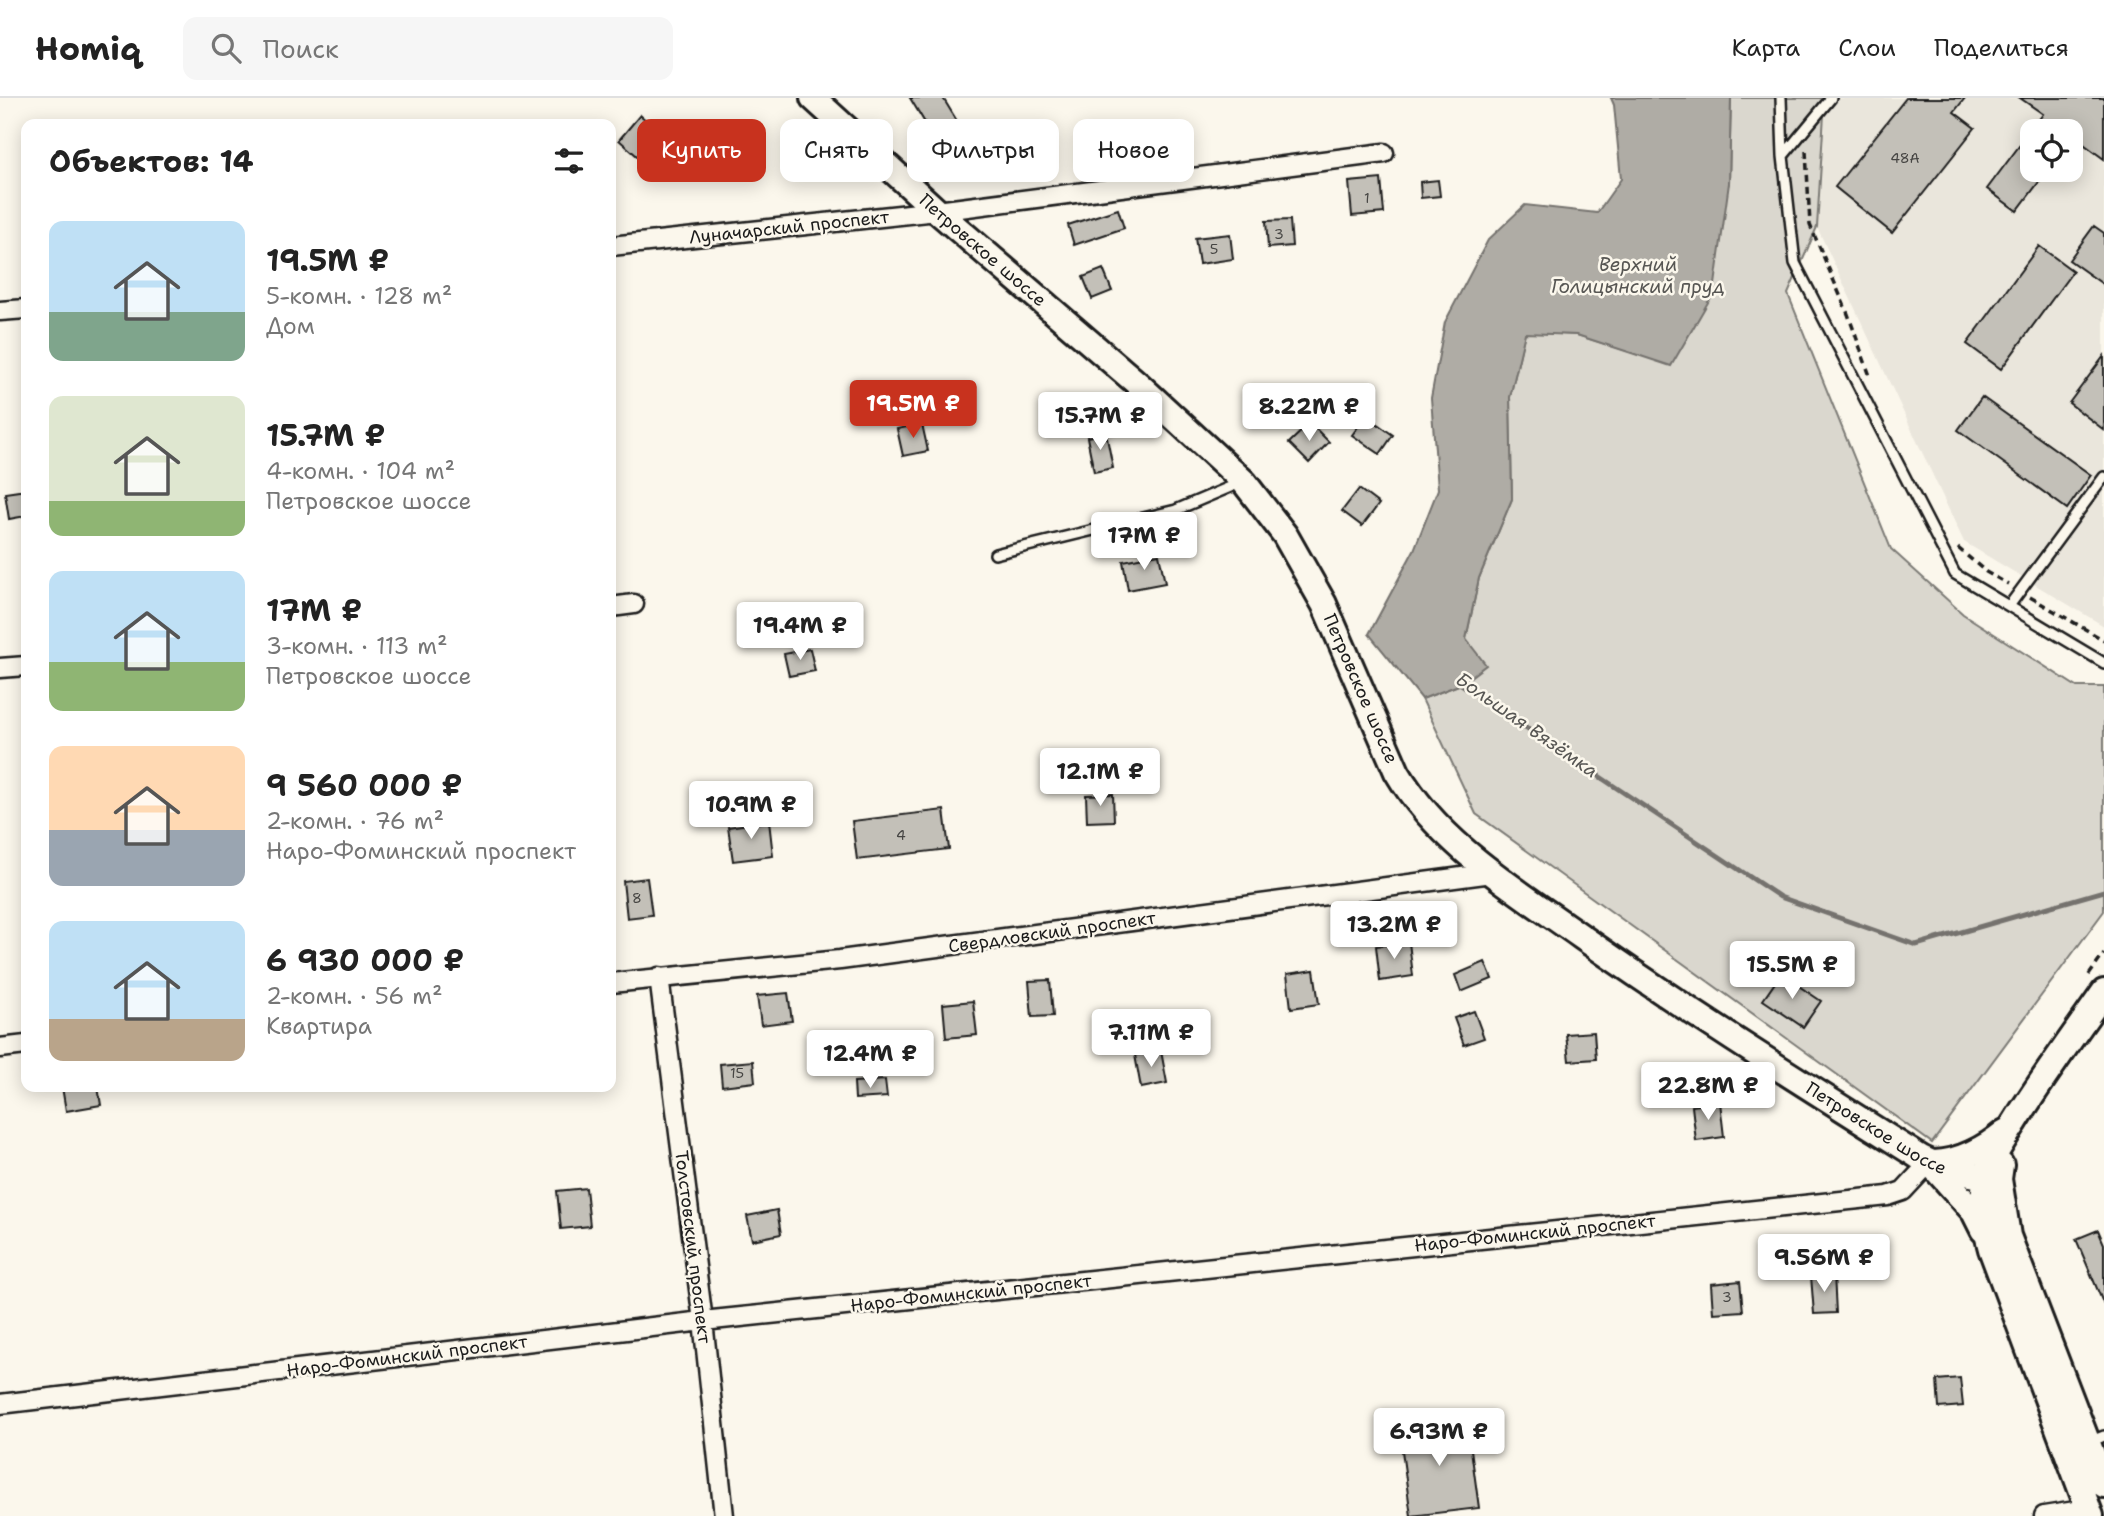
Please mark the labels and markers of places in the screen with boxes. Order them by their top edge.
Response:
pin: 19.5M ₽ [848,380,978,440]
pin: 8.22M ₽ [1244,384,1374,443]
pin: 15.7M ₽ [1035,392,1165,452]
pin: 17M ₽ [1095,512,1193,572]
pin: 19.4M ₽ [735,602,865,662]
pin: 12.1M ₽ [1035,748,1165,808]
pin: 10.9M ₽ [686,782,816,841]
pin: 13.2M ₽ [1329,902,1459,961]
pin: 15.5M ₽ [1727,942,1857,1001]
pin: 7.11M ₽ [1086,1010,1216,1069]
pin: 12.4M ₽ [805,1030,935,1090]
pin: 22.8M ₽ [1643,1062,1773,1122]
pin: 9.56M ₽ [1759,1234,1889,1294]
pin: 6.93M ₽ [1374,1408,1504,1468]

